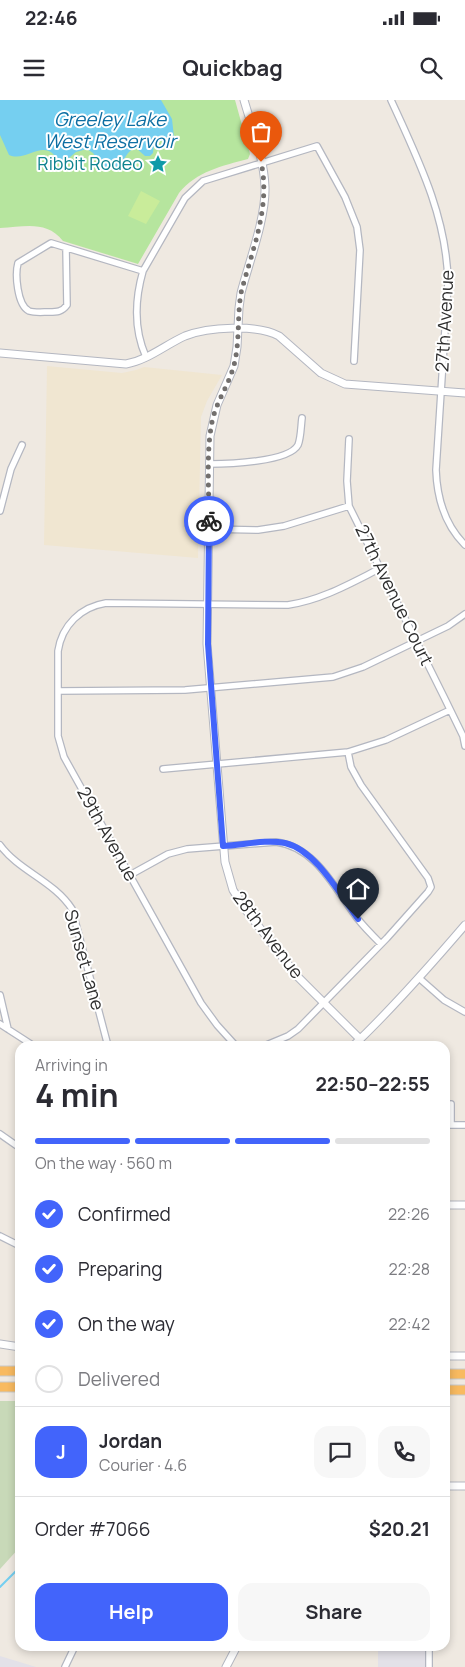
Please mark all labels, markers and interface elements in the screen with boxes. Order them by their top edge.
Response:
text: 22:46 [25,5,78,31]
text: Quickbag [182,53,283,83]
icon: menu [20,54,48,82]
icon: search [417,54,445,82]
water label: Greeley Lake West Reservoir [44,106,178,154]
pin [240,111,282,162]
icon: bag [247,118,275,146]
place label: Ribbit Rodeo [37,151,143,175]
place icon: Ribbit Rodeo [147,153,169,175]
street label: 27th Avenue [429,269,459,373]
courier [184,496,234,546]
icon: bike [195,507,223,535]
street label: 27th Avenue Court [350,520,439,669]
street label: 29th Avenue [72,782,144,885]
pin [337,868,379,919]
icon: home [344,875,372,903]
street label: 28th Avenue [228,886,310,983]
street label: Sunset Lane [59,907,111,1013]
text: Arriving in [35,1054,108,1076]
text: 22:50–22:55 [316,1071,430,1097]
text: 4 min [35,1073,119,1117]
text: On the way · 560 m [35,1152,172,1174]
icon: check [35,1200,63,1228]
text: Confirmed [78,1201,171,1227]
text: 22:26 [388,1203,430,1225]
icon: check [35,1255,63,1283]
text: Preparing [78,1256,163,1282]
text: 22:28 [389,1258,430,1280]
icon: check [35,1310,63,1338]
text: On the way [78,1311,175,1337]
text: 22:42 [388,1313,430,1335]
text: Delivered [78,1366,160,1392]
button: chat [314,1426,366,1478]
button: phone [378,1426,430,1478]
text: Jordan [99,1428,162,1454]
text: J [56,1439,66,1465]
text: Courier · 4.6 [99,1454,187,1476]
text: Order #7066 [35,1516,151,1542]
text: $20.21 [369,1516,430,1542]
button: Help [35,1583,228,1641]
button: Share [238,1583,430,1641]

